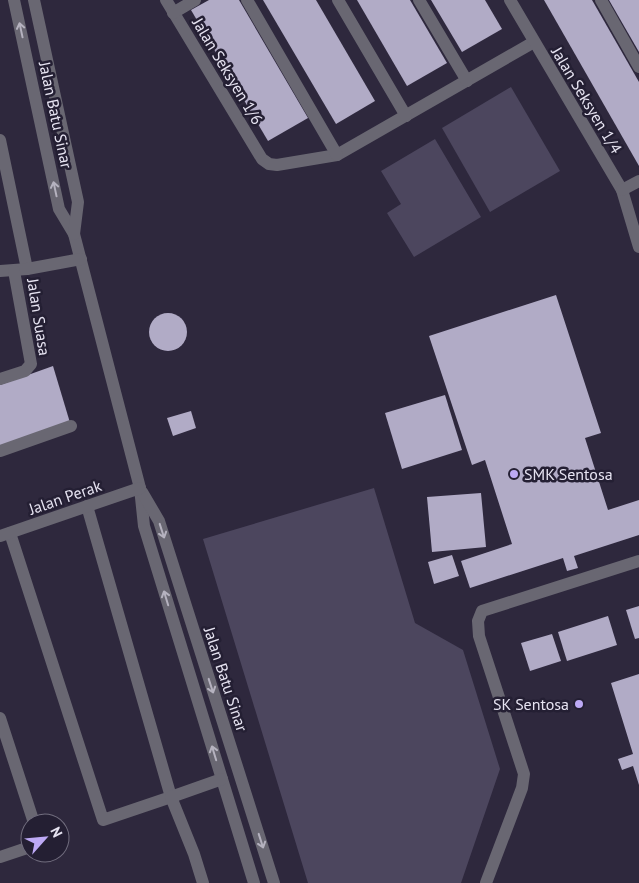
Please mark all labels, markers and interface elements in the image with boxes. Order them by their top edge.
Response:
street label: Jalan Seksyen 1/6 [188,13,268,128]
one-way arrow [16,23,25,39]
street label: Jalan Seksyen 1/4 [547,42,627,157]
street label: Jalan Batu Sinar [35,59,77,171]
one-way arrow [50,182,59,198]
street label: Jalan Suasa [23,276,55,357]
place label: SMK Sentosa [524,464,613,484]
marker: SMK Sentosa [508,468,520,480]
street label: Jalan Perak [25,475,104,519]
one-way arrow [158,523,168,539]
one-way arrow [161,590,171,606]
street label: Jalan Batu Sinar [199,623,252,734]
one-way arrow [207,678,217,694]
place label: SK Sentosa [493,694,569,714]
marker: SK Sentosa [573,698,585,710]
one-way arrow [209,745,219,761]
north arrow [20,813,70,863]
text: N [46,824,67,840]
one-way arrow [256,832,266,848]

